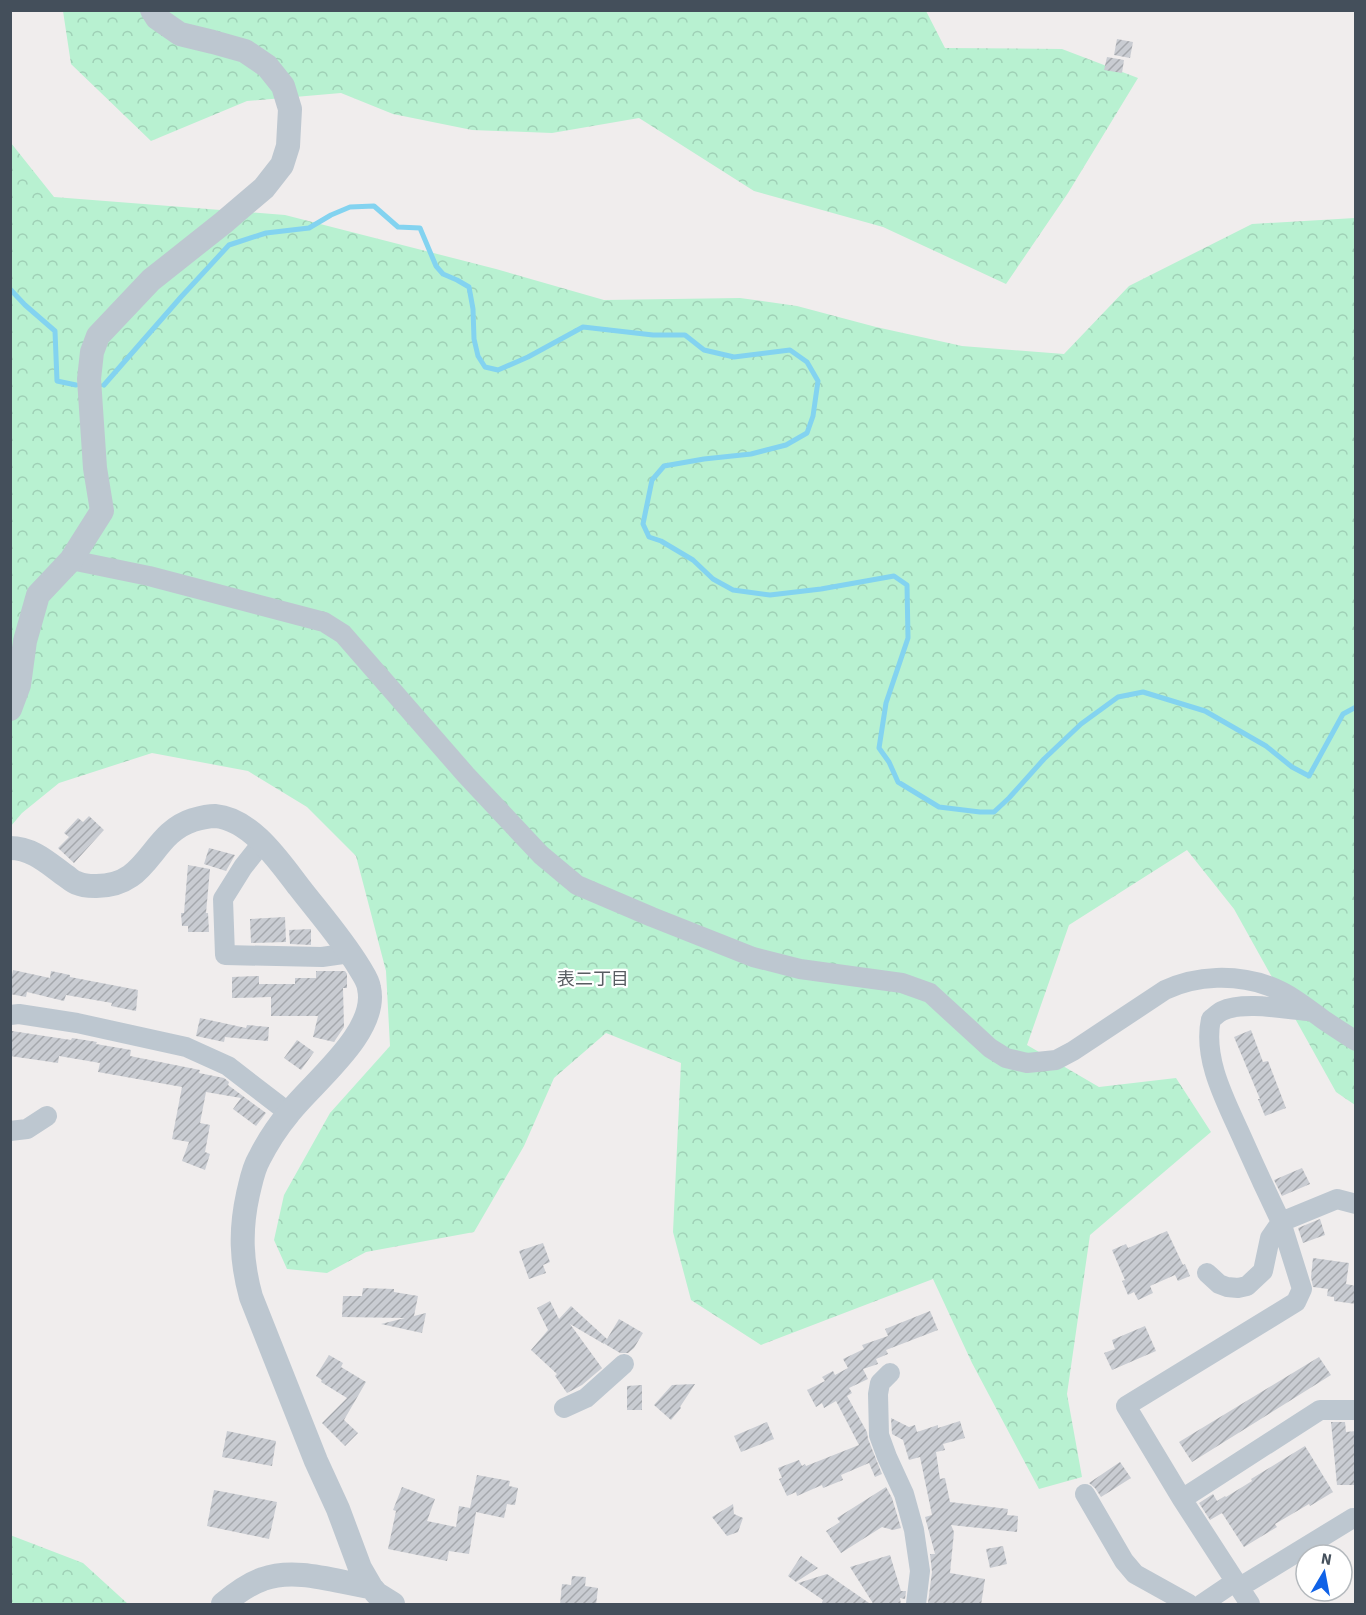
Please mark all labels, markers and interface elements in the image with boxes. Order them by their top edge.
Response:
district label: 表二丁目 [557,967,629,992]
north arrow [1294,1543,1354,1603]
text: N [1319,1547,1334,1571]

